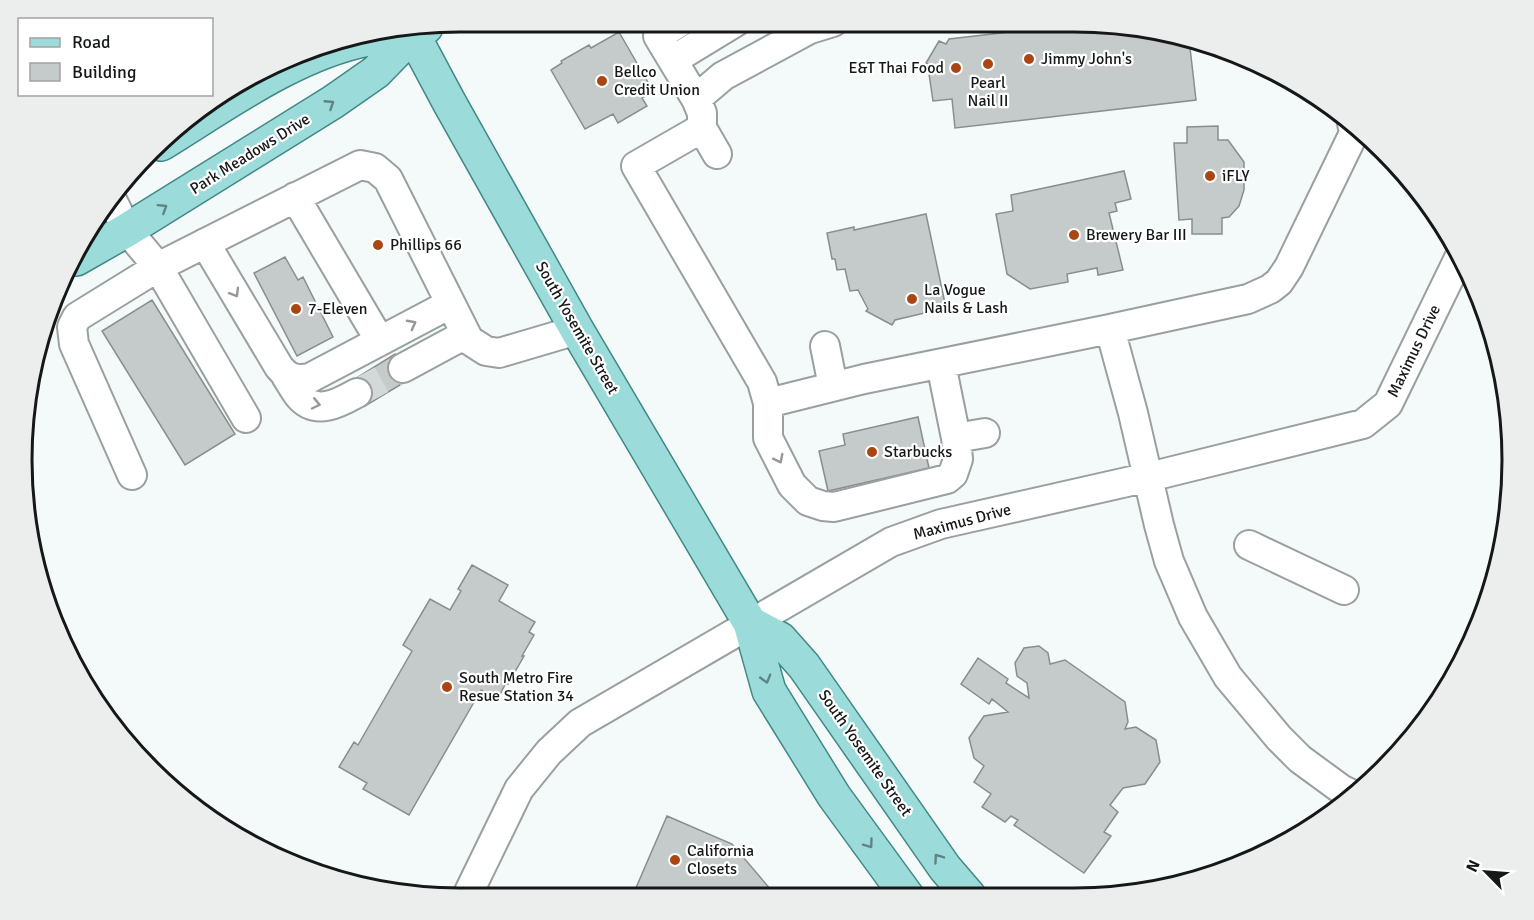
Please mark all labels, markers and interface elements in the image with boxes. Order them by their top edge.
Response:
legend [18,18,213,96]
text: Road [72,31,111,53]
place label: Jimmy John's [1041,49,1132,69]
marker: Jimmy John's [1022,52,1036,66]
marker: Pearl Nail II [981,57,995,71]
place label: E&T Thai Food [848,58,944,78]
text: Building [72,61,136,83]
marker: E&T Thai Food [949,61,963,75]
place label: Bellco Credit Union [614,62,700,100]
place label: Pearl Nail II [968,73,1008,111]
marker: Bellco Credit Union [595,74,609,88]
one-way arrow [324,99,334,111]
street label: Park Meadows Drive [186,109,314,199]
place label: iFLY [1222,166,1249,186]
marker: iFLY [1203,169,1217,183]
one-way arrow [157,203,167,215]
place label: Brewery Bar III [1086,225,1187,245]
marker: Brewery Bar III [1067,228,1081,242]
place label: Phillips 66 [390,235,462,255]
marker: Phillips 66 [371,238,385,252]
street label: South Yosemite Street [531,258,623,398]
place label: La Vogue Nails & Lash [924,280,1008,318]
one-way arrow [227,287,239,298]
marker: La Vogue Nails & Lash [905,292,919,306]
place label: 7-Eleven [308,299,367,319]
street label: Maximus Drive [1383,301,1445,401]
marker: 7-Eleven [289,302,303,316]
one-way arrow [405,320,416,331]
one-way arrow [311,397,321,410]
place label: Starbucks [884,442,952,462]
marker: Starbucks [865,445,879,459]
one-way arrow [772,453,784,464]
street label: Maximus Drive [911,499,1013,545]
place label: South Metro Fire Resue Station 34 [459,668,574,706]
one-way arrow [758,674,771,684]
marker: South Metro Fire Resue Station 34 [440,680,454,694]
street label: South Yosemite Street [814,686,916,820]
one-way arrow [862,837,873,848]
place label: California Closets [687,841,754,879]
north arrow [1456,842,1516,902]
marker: California Closets [668,853,682,867]
one-way arrow [934,853,945,864]
text: N [1462,857,1485,875]

